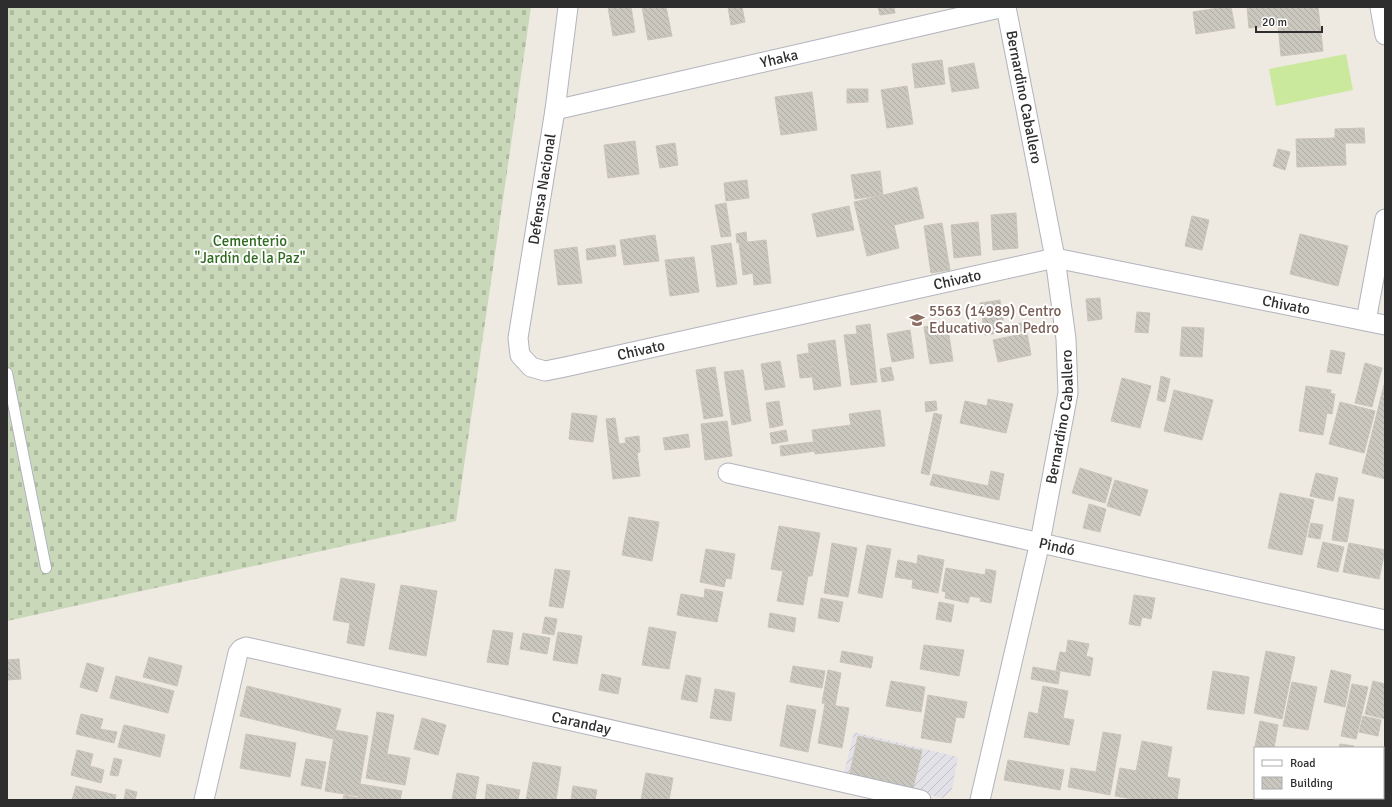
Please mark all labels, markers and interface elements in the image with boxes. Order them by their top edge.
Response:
scale bar [1256,8,1322,34]
text: 20 m [1262,15,1287,30]
street label: Bernardino Caballero [1002,29,1046,165]
street label: Yhaka [758,46,800,72]
street label: Defensa Nacional [524,132,560,246]
park label: Cementerio "Jardín de la Paz" [195,232,306,267]
street label: Chivato [932,266,983,294]
street label: Chivato [1261,291,1312,319]
place label: 5563 (14989) Centro Educativo San Pedro [929,302,1062,337]
school or university icon: 5563 (14989) Centro Educativo San Pedro [908,311,926,329]
street label: Chivato [615,336,667,364]
street label: Bernardino Caballero [1042,349,1077,485]
street label: Pindó [1037,534,1077,559]
street label: Caranday [550,708,613,738]
legend [1254,747,1384,799]
text: Road [1290,756,1316,771]
text: Building [1290,776,1333,791]

